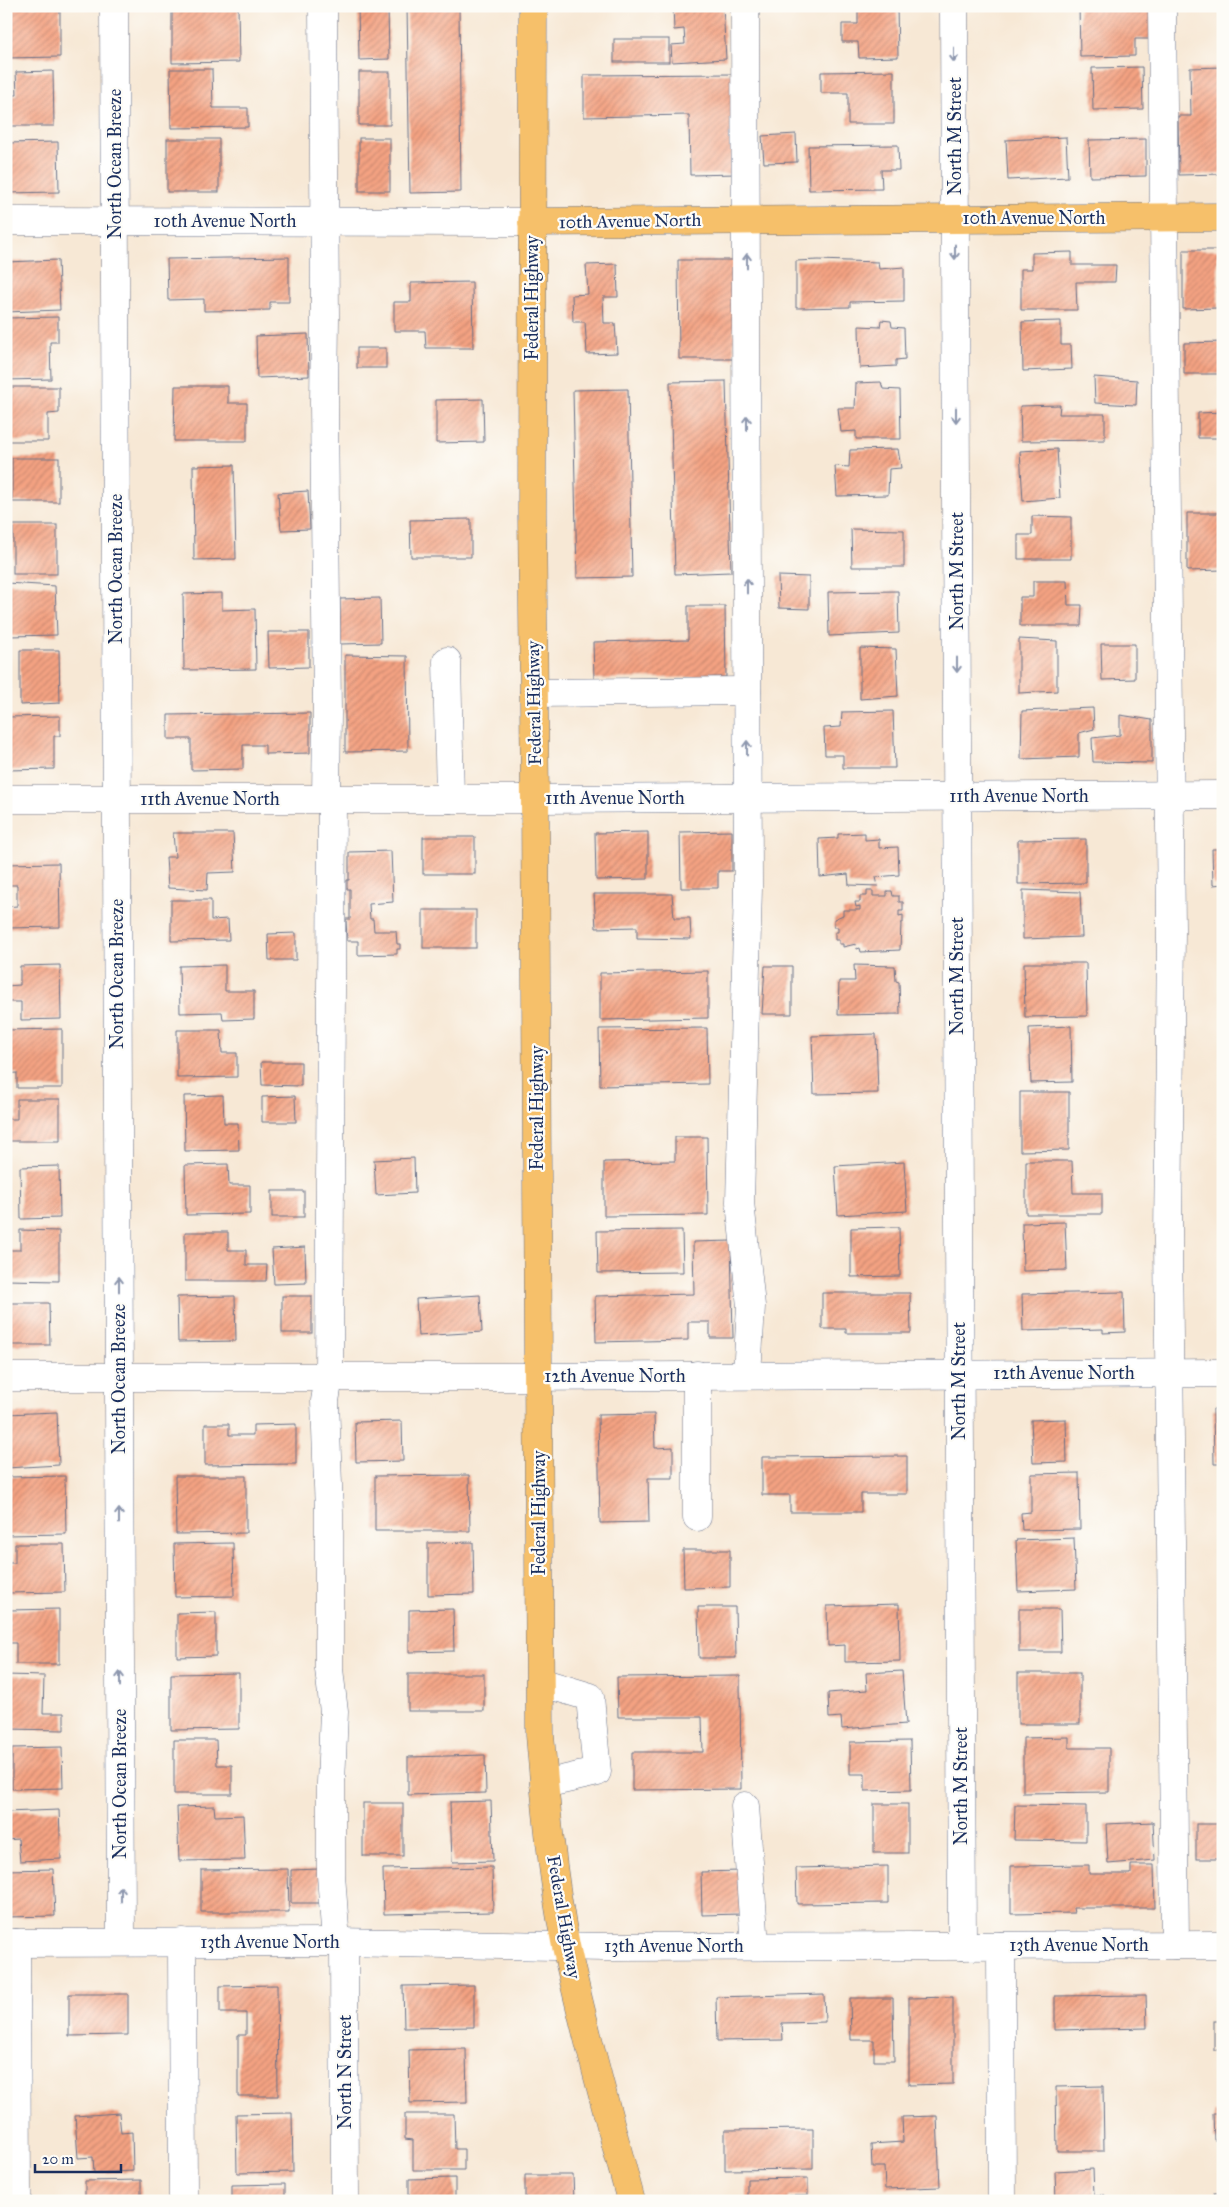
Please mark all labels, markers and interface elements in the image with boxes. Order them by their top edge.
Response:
one-way arrow [949,46,959,63]
street label: North M Street [944,76,966,195]
street label: North Ocean Breeze [104,89,126,239]
street label: 10th Avenue North [963,207,1105,229]
street label: 10th Avenue North [558,209,702,233]
street label: 10th Avenue North [154,210,296,232]
street label: Federal Highway [521,235,544,360]
one-way arrow [950,244,960,260]
one-way arrow [742,253,752,270]
one-way arrow [951,406,961,423]
one-way arrow [742,416,752,432]
street label: North Ocean Breeze [105,494,127,644]
street label: North M Street [946,511,968,630]
one-way arrow [742,578,752,594]
street label: Federal Highway [522,640,547,766]
one-way arrow [952,656,962,673]
one-way arrow [742,741,752,757]
street label: 11th Avenue North [949,785,1089,807]
street label: 11th Avenue North [545,787,685,809]
street label: 11th Avenue North [140,788,280,810]
street label: North Ocean Breeze [106,899,128,1049]
street label: North M Street [946,916,968,1035]
street label: Federal Highway [526,1045,549,1170]
one-way arrow [114,1276,123,1292]
street label: North Ocean Breeze [108,1304,130,1454]
street label: North M Street [948,1321,970,1440]
street label: 12th Avenue North [993,1362,1135,1384]
street label: 12th Avenue North [544,1365,686,1387]
street label: Federal Highway [528,1450,551,1575]
one-way arrow [114,1508,124,1524]
one-way arrow [115,1671,125,1687]
street label: North Ocean Breeze [109,1709,131,1859]
street label: North M Street [950,1726,972,1845]
street label: Federal Highway [541,1854,586,1981]
one-way arrow [116,1886,126,1902]
street label: 13th Avenue North [200,1931,340,1953]
street label: 13th Avenue North [1009,1934,1149,1956]
street label: 13th Avenue North [604,1935,744,1957]
street label: North N Street [334,2014,356,2129]
scale bar [35,2142,121,2174]
text: 20 m [42,2150,74,2168]

